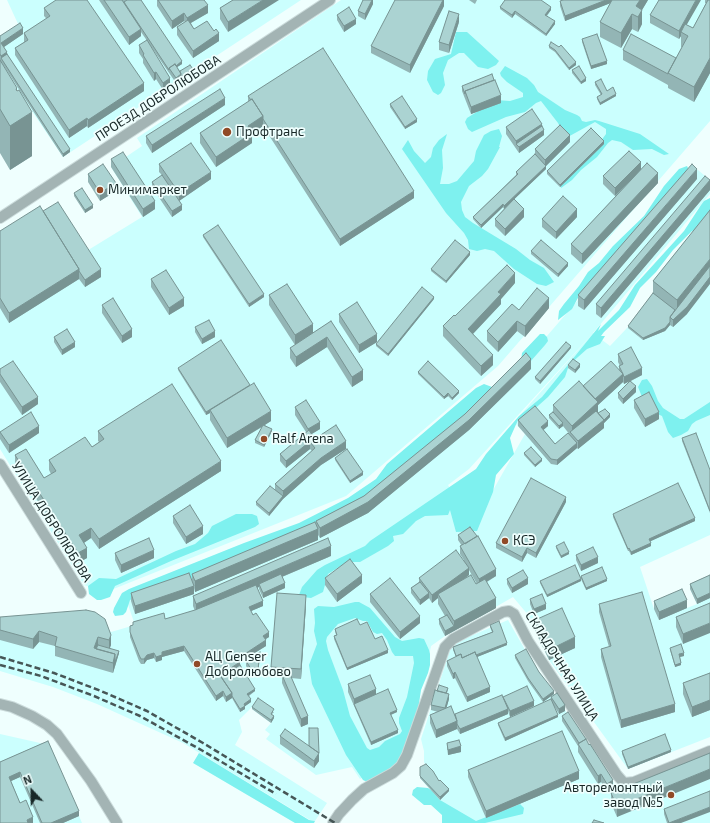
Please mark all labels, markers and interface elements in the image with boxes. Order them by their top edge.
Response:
street label: ПРОЕЗД ДОБРОЛЮБОВА [92,52,224,144]
place label: Профтранс [236,124,304,140]
marker: Профтранс [221,126,233,138]
place label: Минимаркет [108,182,187,198]
marker: Минимаркет [95,185,105,195]
place label: Ralf Arena [272,431,334,447]
marker: Ralf Arena [259,434,269,444]
street label: УЛИЦА ДОБРОЛЮБОВА [9,459,95,585]
place label: КСЭ [513,533,536,549]
marker: КСЭ [500,536,510,546]
street label: СКЛАДОЧНАЯ УЛИЦА [522,608,602,724]
place label: АЦ Genser Добролюбово [205,649,291,680]
marker: АЦ Genser Добролюбово [192,659,202,669]
north arrow [12,771,52,811]
text: N [21,772,33,787]
place label: Авторемонтный завод №5 [564,780,663,811]
marker: Авторемонтный завод №5 [666,790,676,800]

